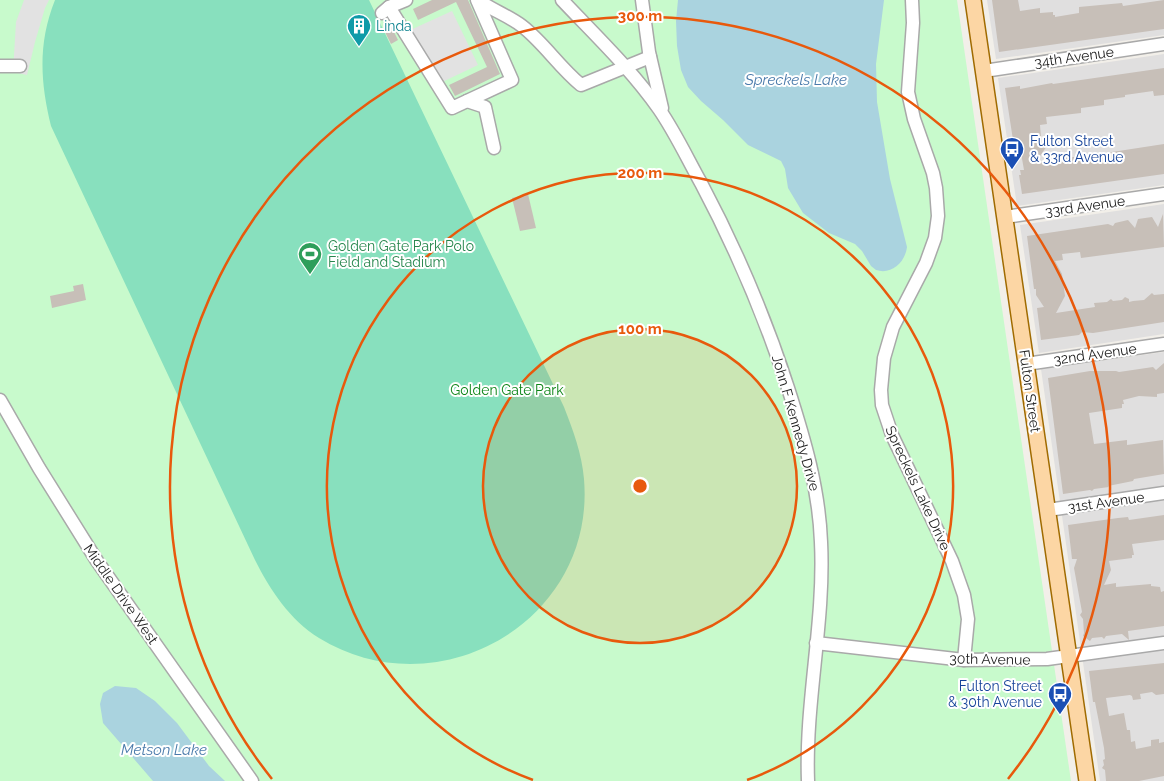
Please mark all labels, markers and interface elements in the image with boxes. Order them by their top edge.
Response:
text: 300 m [618,7,662,25]
building icon: Linda [346,13,372,47]
place label: Linda [376,18,412,34]
street label: 34th Avenue [1033,43,1115,71]
water label: Spreckels Lake [744,71,847,89]
place label: Fulton Street & 33rd Avenue [1030,133,1124,165]
bus stop icon: Fulton Street & 33rd Avenue [999,136,1025,170]
text: 200 m [618,164,662,182]
street label: 33rd Avenue [1044,192,1126,220]
place label: Golden Gate Park Polo Field and Stadium [328,238,474,270]
sports icon: Golden Gate Park Polo Field and Stadium [297,241,323,275]
text: 100 m [618,320,662,338]
street label: 32nd Avenue [1052,340,1138,368]
street label: Fulton Street [1016,349,1044,434]
street label: John F Kennedy Drive [769,353,823,493]
park label: Golden Gate Park [450,382,564,398]
street label: Spreckels Lake Drive [882,423,954,553]
centre of rings [631,477,649,495]
street label: 31st Avenue [1067,489,1145,515]
street label: Middle Drive West [81,541,162,647]
street label: 30th Avenue [949,650,1031,668]
place label: Fulton Street & 30th Avenue [948,678,1042,710]
bus stop icon: Fulton Street & 30th Avenue [1047,681,1073,715]
water label: Metson Lake [121,741,207,759]

